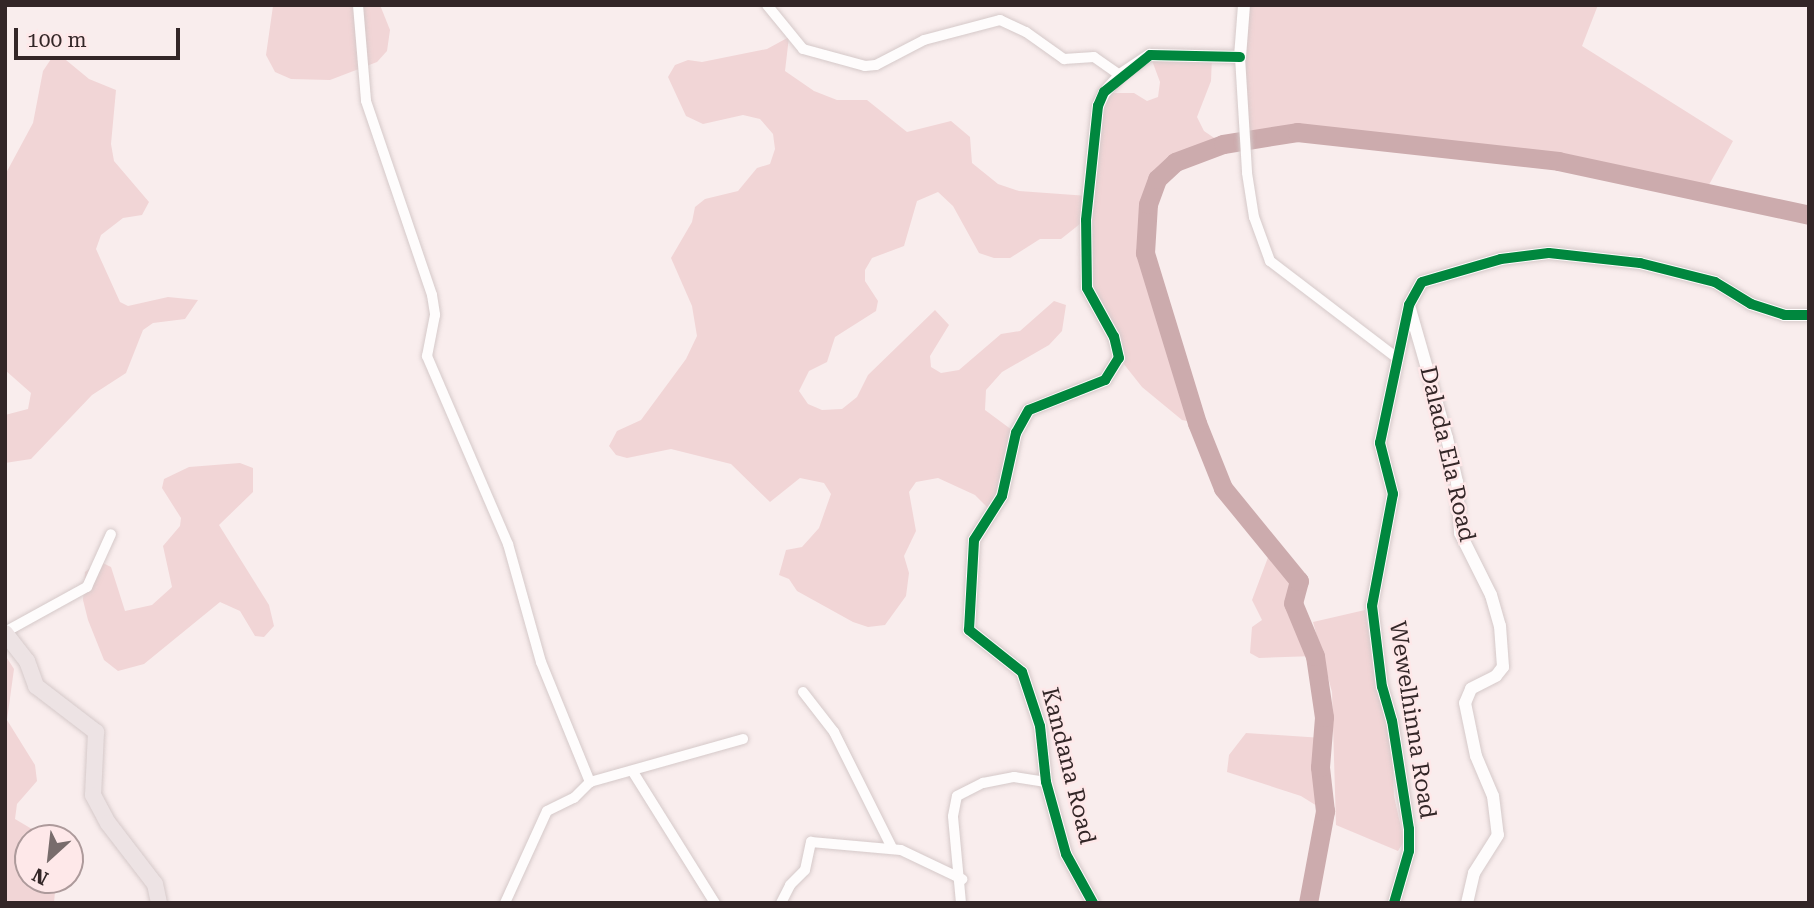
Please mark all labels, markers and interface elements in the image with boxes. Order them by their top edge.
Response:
scale bar [18,14,184,58]
text: 100 m [27,28,87,52]
street label: Dalada Ela Road [1413,364,1481,544]
street label: Wewelhinna Road [1383,619,1441,821]
street label: Kandana Road [1035,685,1101,847]
north arrow [14,824,84,894]
text: N [28,863,52,890]

